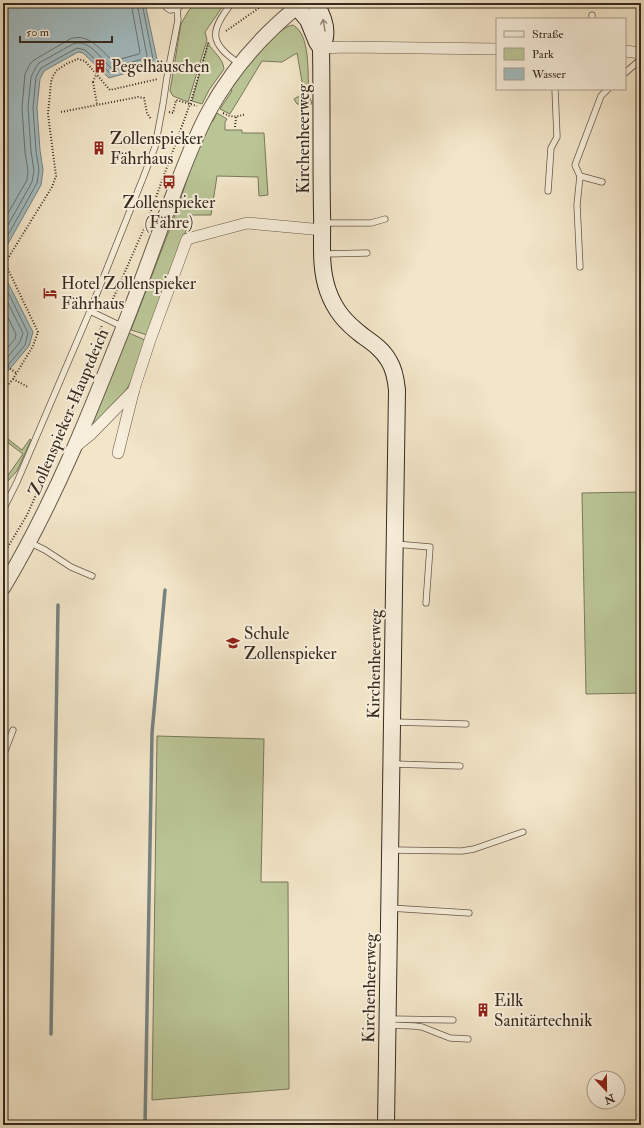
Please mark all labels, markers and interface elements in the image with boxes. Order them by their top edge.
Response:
scale bar [20,18,112,44]
legend [496,18,626,90]
one-way arrow [320,19,328,32]
text: 50 m [26,25,50,40]
text: Straße [532,27,563,42]
text: Park [532,47,554,62]
place label: Pegelhäuschen [111,56,210,77]
building icon: Pegelhäuschen [92,58,108,74]
text: Wasser [531,67,566,82]
street label: Kirchenheerweg [293,84,314,194]
place label: Zollenspieker Fährhaus [110,128,203,169]
building icon: Zollenspieker Fährhaus [91,140,107,156]
bus stop icon: Zollenspieker (Fähre) [161,174,177,190]
place label: Zollenspieker (Fähre) [123,192,216,233]
place label: Hotel Zollenspieker Fährhaus [61,273,197,314]
hotel icon: Hotel Zollenspieker Fährhaus [42,285,58,301]
street label: Zollenspieker-Hauptdeich [24,326,114,499]
street label: Kirchenheerweg [363,608,386,719]
place label: Schule Zollenspieker [244,623,337,665]
school or university icon: Schule Zollenspieker [225,635,241,651]
street label: Kirchenheerweg [358,932,381,1043]
place label: Eilk Sanitärtechnik [494,990,592,1031]
building icon: Eilk Sanitärtechnik [475,1002,491,1018]
north arrow [586,1070,626,1110]
text: N [601,1091,617,1107]

